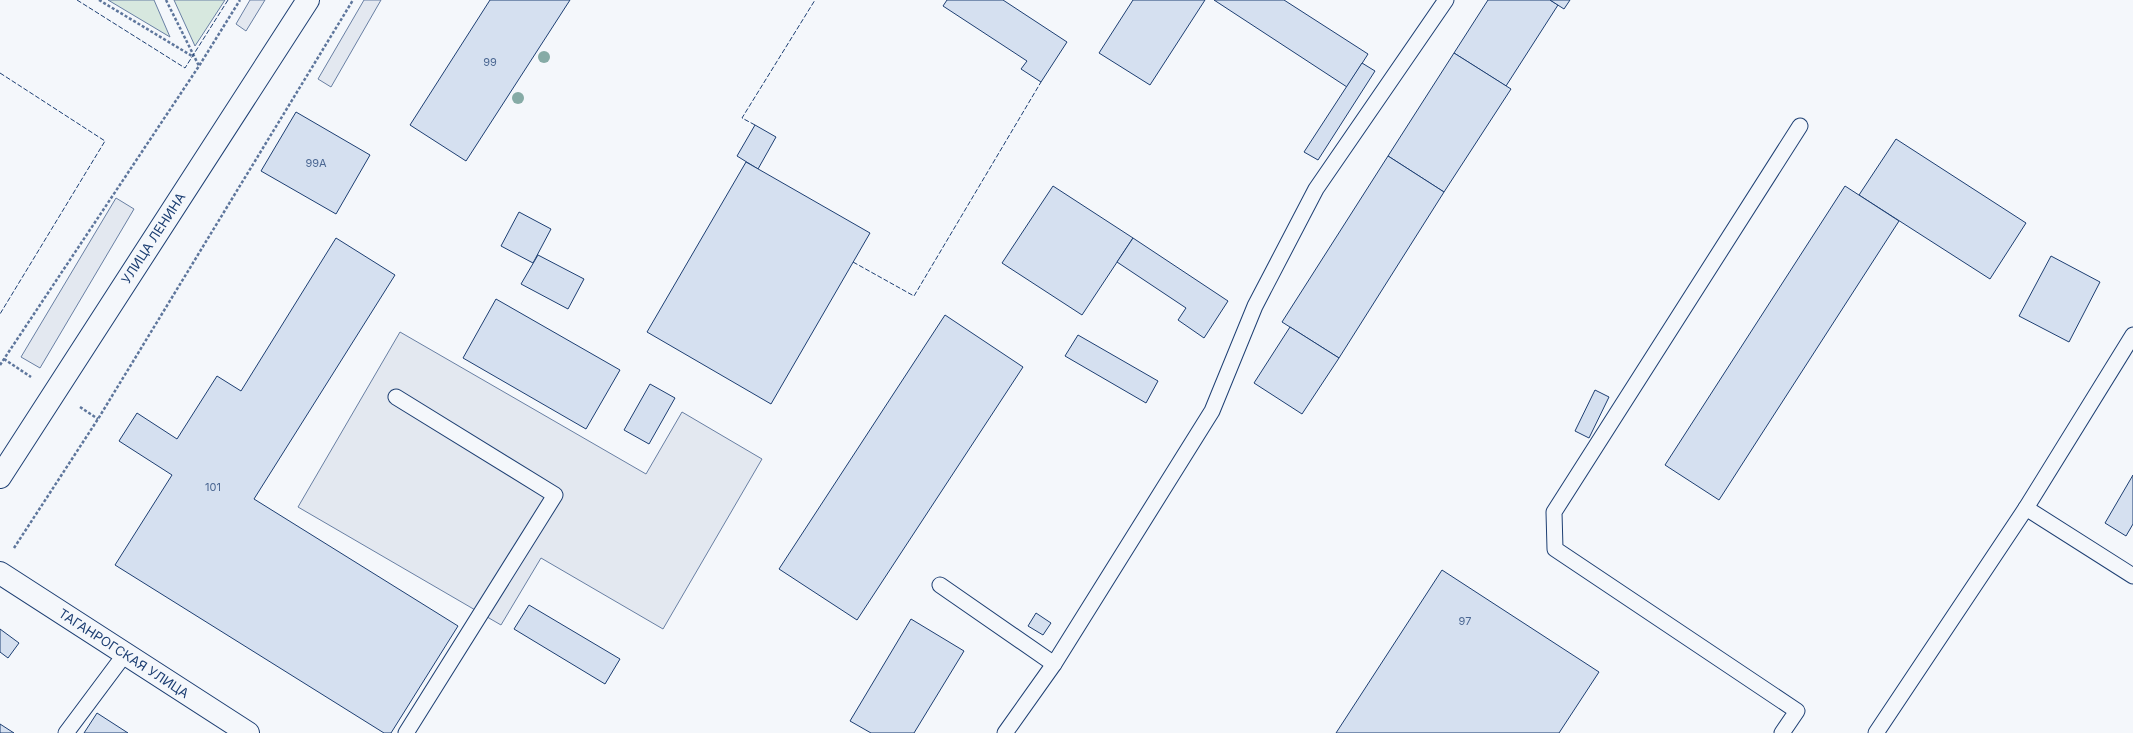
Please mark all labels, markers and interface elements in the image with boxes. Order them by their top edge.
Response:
house number: 99 [483,55,497,69]
house number: 99А [305,156,327,170]
street label: УЛИЦА ЛЕНИНА [118,189,188,287]
house number: 101 [205,480,221,494]
street label: ТАГАНРОГСКАЯ УЛИЦА [56,605,192,701]
house number: 97 [1459,614,1471,628]

